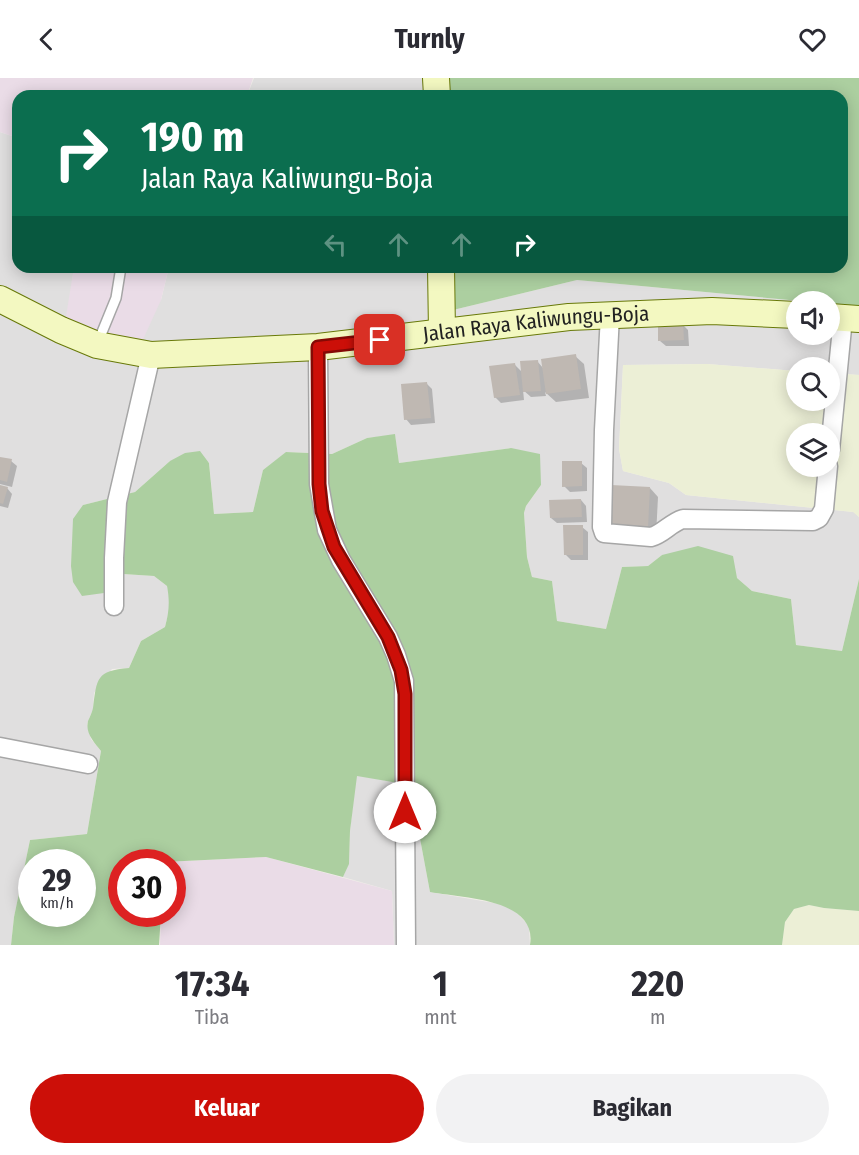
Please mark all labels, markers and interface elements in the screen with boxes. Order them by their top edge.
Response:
icon: back [30,23,63,56]
text: Turnly [394,23,465,55]
icon: heart [796,23,829,56]
text: 190 m [141,112,244,162]
icon: right [42,114,120,192]
text: Jalan Raya Kaliwungu-Boja [141,163,433,195]
icon: left [319,228,352,261]
icon: ahead [382,228,415,261]
icon: ahead [445,228,478,261]
icon: right [508,228,541,261]
map controls [786,291,840,477]
button: sound [786,291,840,345]
street label: Jalan Raya Kaliwungu-Boja [421,301,650,347]
pin [354,314,405,365]
icon: arrive [363,323,396,356]
button: search [786,357,840,411]
button: layers [786,423,840,477]
position arrow [373,780,437,844]
speed limit sign: 30 [108,849,186,927]
text: 29 [42,863,72,899]
text: km/h [40,894,74,912]
text: 17:34 [175,962,250,1006]
text: 1 [433,962,448,1006]
text: 220 [631,962,684,1006]
text: Tiba [195,1005,229,1029]
text: mnt [424,1005,457,1029]
text: m [650,1005,665,1029]
button: Keluar [30,1074,424,1143]
button: Bagikan [436,1074,829,1143]

